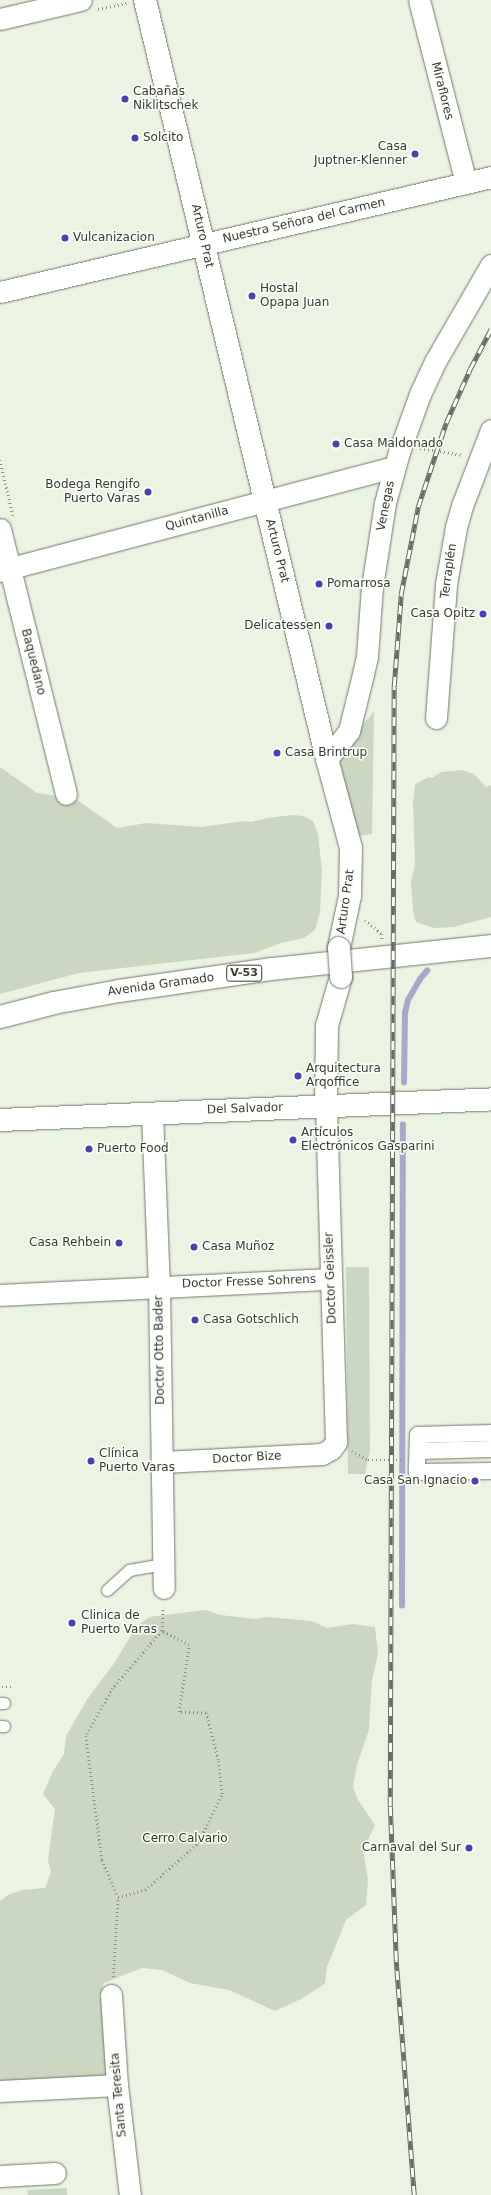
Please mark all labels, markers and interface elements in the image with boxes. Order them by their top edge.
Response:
street label: Miraflores [428,61,456,121]
place label: Cabañas Niklitschek [133,85,198,113]
marker: Cabañas Niklitschek [120,94,130,104]
place label: Solcito [143,131,183,145]
marker: Solcito [130,133,140,143]
place label: Casa Juptner-Klenner [314,140,407,168]
marker: Casa Juptner-Klenner [410,149,420,159]
street label: Nuestra Señora del Carmen [221,195,387,247]
street label: Arturo Prat [188,203,216,269]
place label: Vulcanizacion [73,231,155,245]
marker: Vulcanizacion [60,233,70,243]
place label: Hostal Opapa Juan [260,282,329,310]
marker: Hostal Opapa Juan [247,291,257,301]
place label: Casa Maldonado [344,437,443,451]
marker: Casa Maldonado [331,439,341,449]
place label: Bodega Rengifo Puerto Varas [45,478,140,506]
street label: Venegas [374,480,398,532]
marker: Bodega Rengifo Puerto Varas [143,487,153,497]
street label: Quintanilla [164,504,230,534]
street label: Arturo Prat [262,518,292,584]
street label: Terraplén [438,542,460,600]
place label: Pomarrosa [327,577,391,591]
marker: Pomarrosa [314,579,324,589]
place label: Casa Opitz [410,607,475,621]
marker: Casa Opitz [478,609,488,619]
place label: Delicatessen [244,619,321,633]
marker: Delicatessen [324,621,334,631]
street label: Baquedano [18,627,48,697]
place label: Casa Brintrup [285,746,367,760]
marker: Casa Brintrup [272,748,282,758]
street label: Arturo Prat [334,869,358,935]
road number: V-53 [226,964,262,982]
street label: Avenida Gramado [107,970,215,1000]
place label: Arquitectura Arqoffice [306,1062,381,1090]
marker: Arquitectura Arqoffice [293,1071,303,1081]
street label: Del Salvador [207,1100,283,1118]
place label: Artículos Electrónicos Gasparini [301,1126,435,1154]
marker: Artículos Electrónicos Gasparini [288,1135,298,1145]
place label: Puerto Food [97,1142,169,1156]
marker: Puerto Food [84,1144,94,1154]
street label: Doctor Geissler [322,1232,340,1324]
place label: Casa Rehbein [29,1236,111,1250]
marker: Casa Rehbein [114,1238,124,1248]
place label: Casa Muñoz [202,1240,274,1254]
marker: Casa Muñoz [189,1242,199,1252]
street label: Doctor Fresse Sohrens [182,1272,316,1292]
street label: Doctor Otto Bader [152,1295,168,1405]
place label: Casa Gotschlich [203,1313,299,1327]
marker: Casa Gotschlich [190,1315,200,1325]
place label: Clínica Puerto Varas [99,1447,175,1475]
street label: Doctor Bize [212,1449,282,1467]
marker: Clínica Puerto Varas [86,1456,96,1466]
place label: Casa San Ignacio [364,1474,467,1488]
marker: Casa San Ignacio [470,1476,480,1486]
place label: Clinica de Puerto Varas [81,1609,157,1637]
marker: Clinica de Puerto Varas [66,1617,78,1629]
park label: Cerro Calvario [142,1832,228,1846]
place label: Carnaval del Sur [362,1841,461,1855]
marker: Carnaval del Sur [464,1843,474,1853]
street label: Santa Teresita [108,2052,130,2138]

